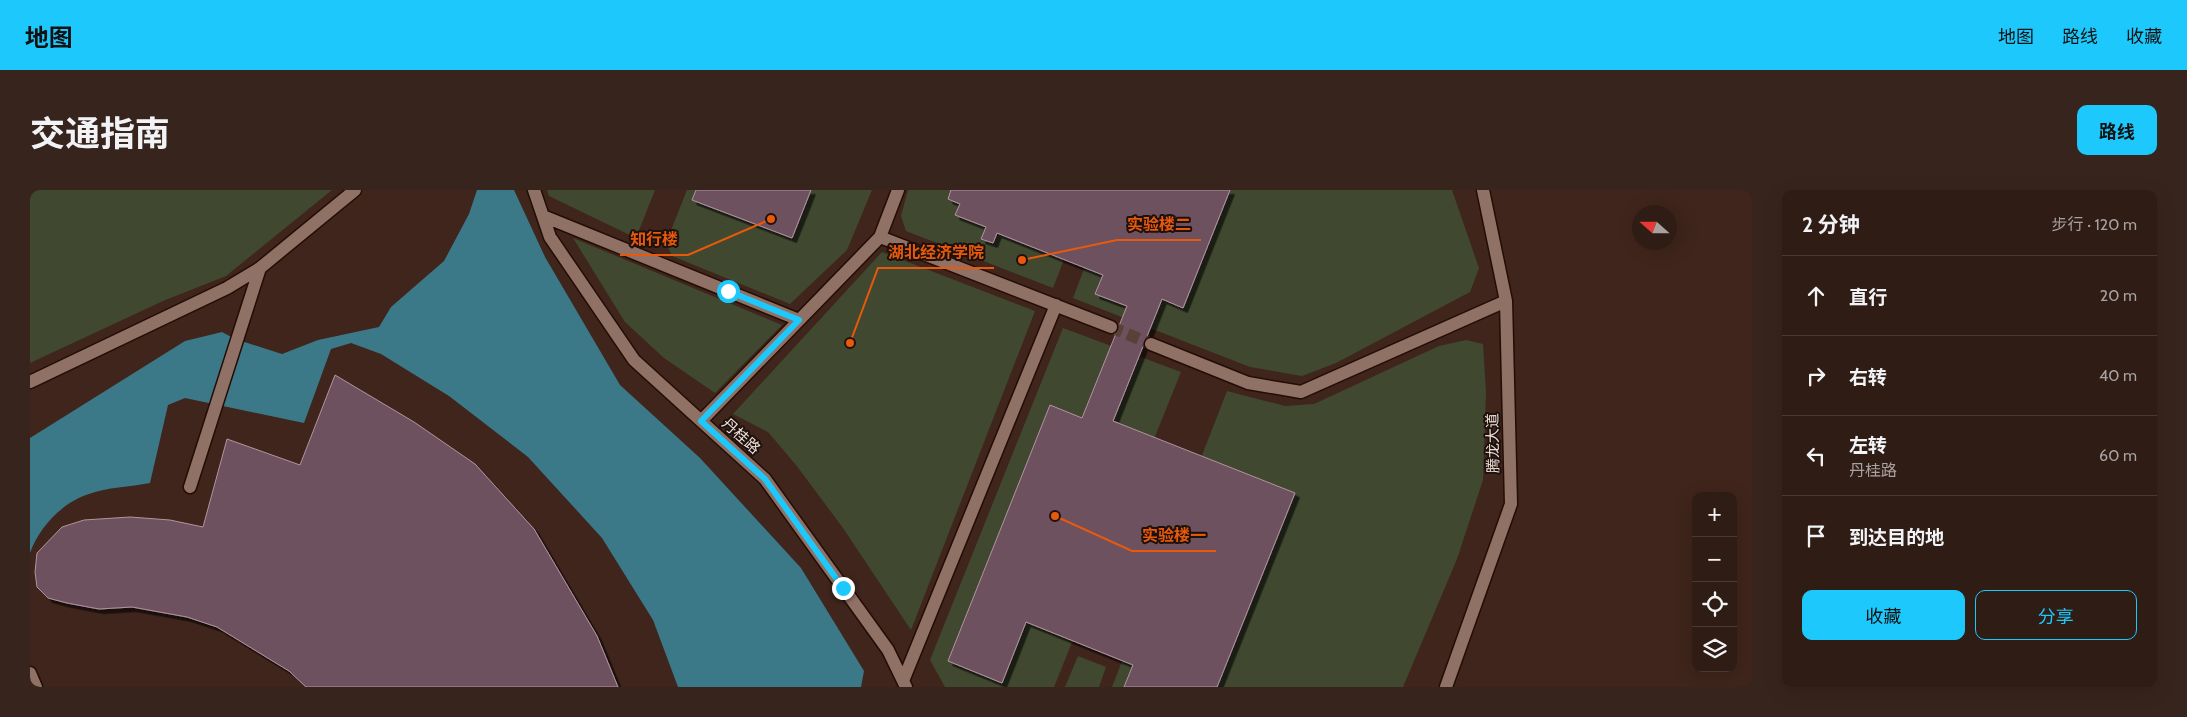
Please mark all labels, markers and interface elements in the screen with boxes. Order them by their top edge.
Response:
text: 地图 [25,23,73,52]
text: 地图 [1998,26,2034,48]
text: 路线 [2062,26,2098,48]
text: 收藏 [2126,26,2162,48]
button: 路线 [2077,105,2157,155]
text: 交通指南 [30,112,170,155]
north arrow [1632,205,1677,250]
callout: 实验楼二 [1117,209,1201,240]
text: 2 分钟 [1802,212,1860,237]
text: 实验楼二 [1127,215,1191,234]
text: 步行 · 120 m [2052,215,2137,234]
callout: 知行楼 [620,224,688,255]
text: 知行楼 [630,230,678,249]
callout: 湖北经济学院 [878,237,994,268]
text: 湖北经济学院 [888,243,984,262]
route start [717,280,740,303]
icon: ahead [1802,282,1830,310]
text: 直行 [1849,286,1887,309]
text: 20 m [2100,286,2137,305]
icon: right [1802,362,1830,390]
text: 右转 [1849,366,1887,389]
text: 40 m [2099,366,2137,385]
street label: 腾龙大道 [1483,413,1503,473]
street label: 丹桂路 [718,414,764,458]
text: 左转 [1849,434,1887,457]
icon: left [1802,442,1830,470]
text: 60 m [2099,446,2137,465]
text: 丹桂路 [1849,461,1897,480]
map controls [1692,492,1737,672]
button: + [1692,492,1737,537]
callout: 实验楼一 [1132,520,1216,551]
icon: arrive [1802,522,1830,550]
text: 实验楼一 [1142,526,1206,545]
text: 到达目的地 [1849,526,1944,549]
button: − [1692,537,1737,582]
route end [832,577,855,600]
button: locate [1692,582,1737,627]
button: 收藏 [1802,590,1965,640]
button: 分享 [1975,590,2137,640]
button: layers [1692,627,1737,672]

